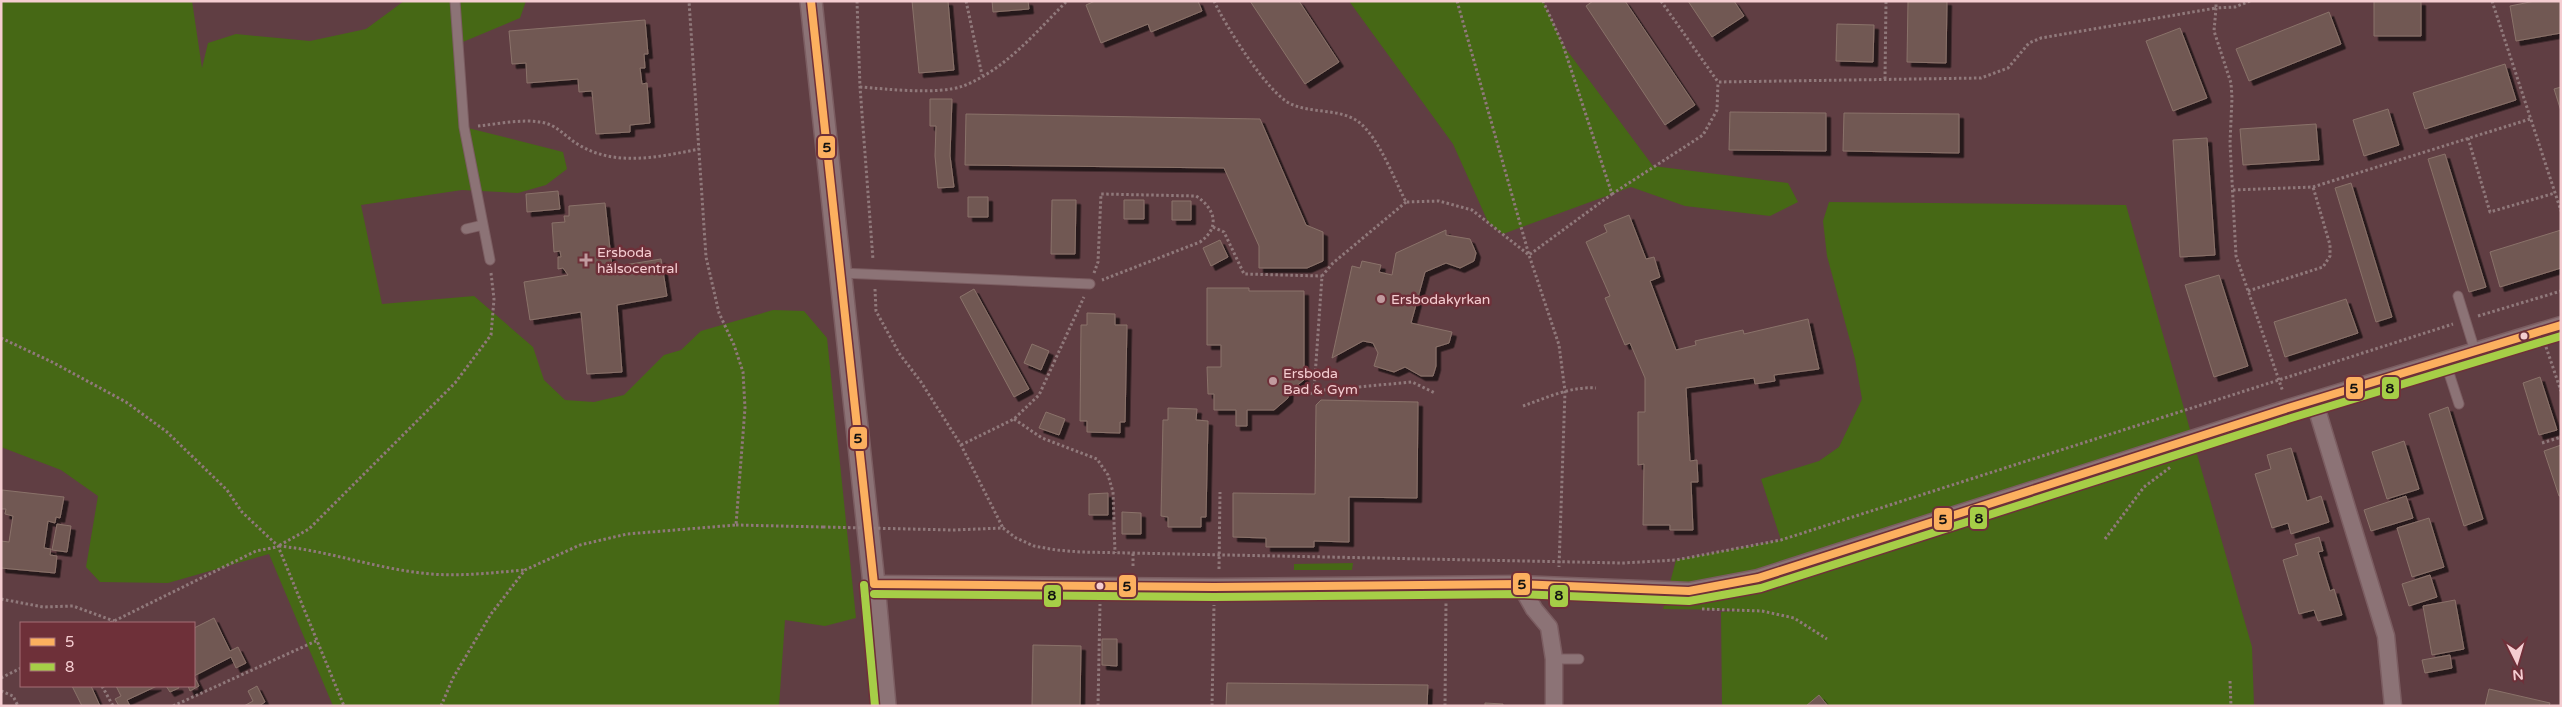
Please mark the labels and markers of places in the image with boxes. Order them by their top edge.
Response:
place label: Ersboda hälsocentral [597,244,678,277]
marker: Ersboda hälsocentral [579,253,593,267]
place label: Ersbodakyrkan [1391,291,1490,308]
marker: Ersbodakyrkan [1375,293,1387,305]
unlabelled marker [2519,331,2529,341]
place label: Ersboda Bad & Gym [1283,365,1358,398]
marker: Ersboda Bad & Gym [1267,375,1279,387]
unlabelled marker [1095,581,1105,591]

